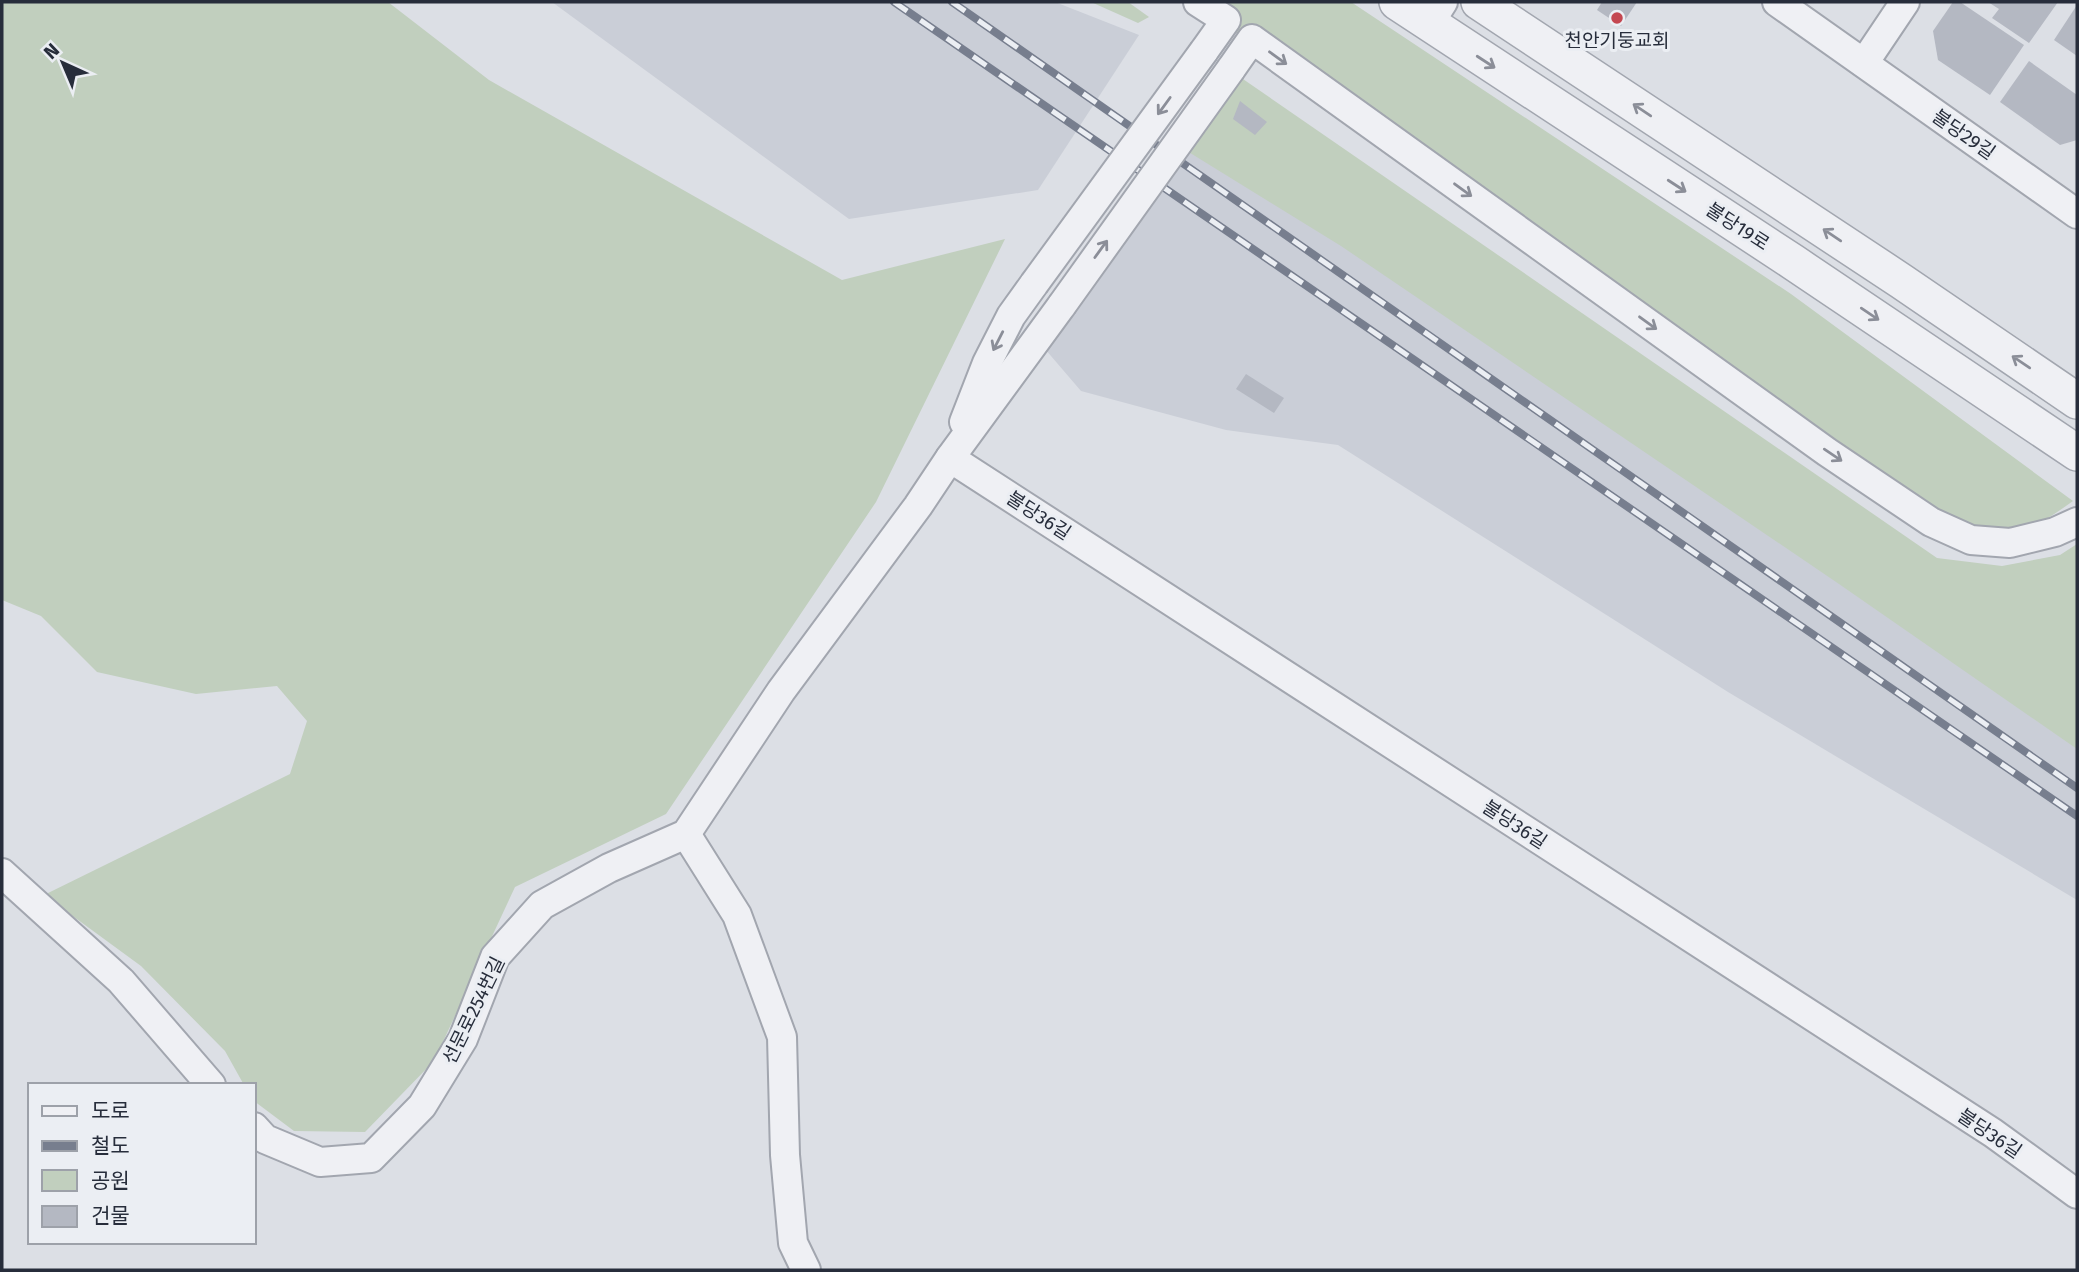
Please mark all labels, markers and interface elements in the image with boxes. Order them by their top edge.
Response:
marker: 천안기둥교회 [1609,10,1625,26]
north arrow [28,28,98,98]
place label: 천안기둥교회 [1565,29,1669,52]
text: N [39,38,64,64]
one-way arrow [1268,51,1287,65]
one-way arrow [1476,55,1496,69]
one-way arrow [1156,96,1171,115]
one-way arrow [1633,102,1653,116]
street label: 불당29길 [1928,104,2000,164]
one-way arrow [1667,179,1686,193]
one-way arrow [1453,183,1472,197]
street label: 불당19로 [1702,198,1774,255]
one-way arrow [1823,228,1842,243]
one-way arrow [1094,240,1109,259]
one-way arrow [1860,306,1879,321]
one-way arrow [1638,316,1657,330]
one-way arrow [991,330,1004,351]
one-way arrow [2012,355,2031,369]
one-way arrow [1823,448,1842,462]
street label: 불당36길 [1002,486,1075,545]
street label: 불당36길 [1478,795,1551,854]
street label: 선문로254번길 [438,953,509,1068]
legend [28,1083,256,1244]
text: 도로 [91,1098,130,1124]
street label: 불당36길 [1953,1104,2026,1163]
text: 철도 [91,1133,130,1159]
text: 공원 [91,1168,130,1194]
text: 건물 [91,1203,130,1229]

